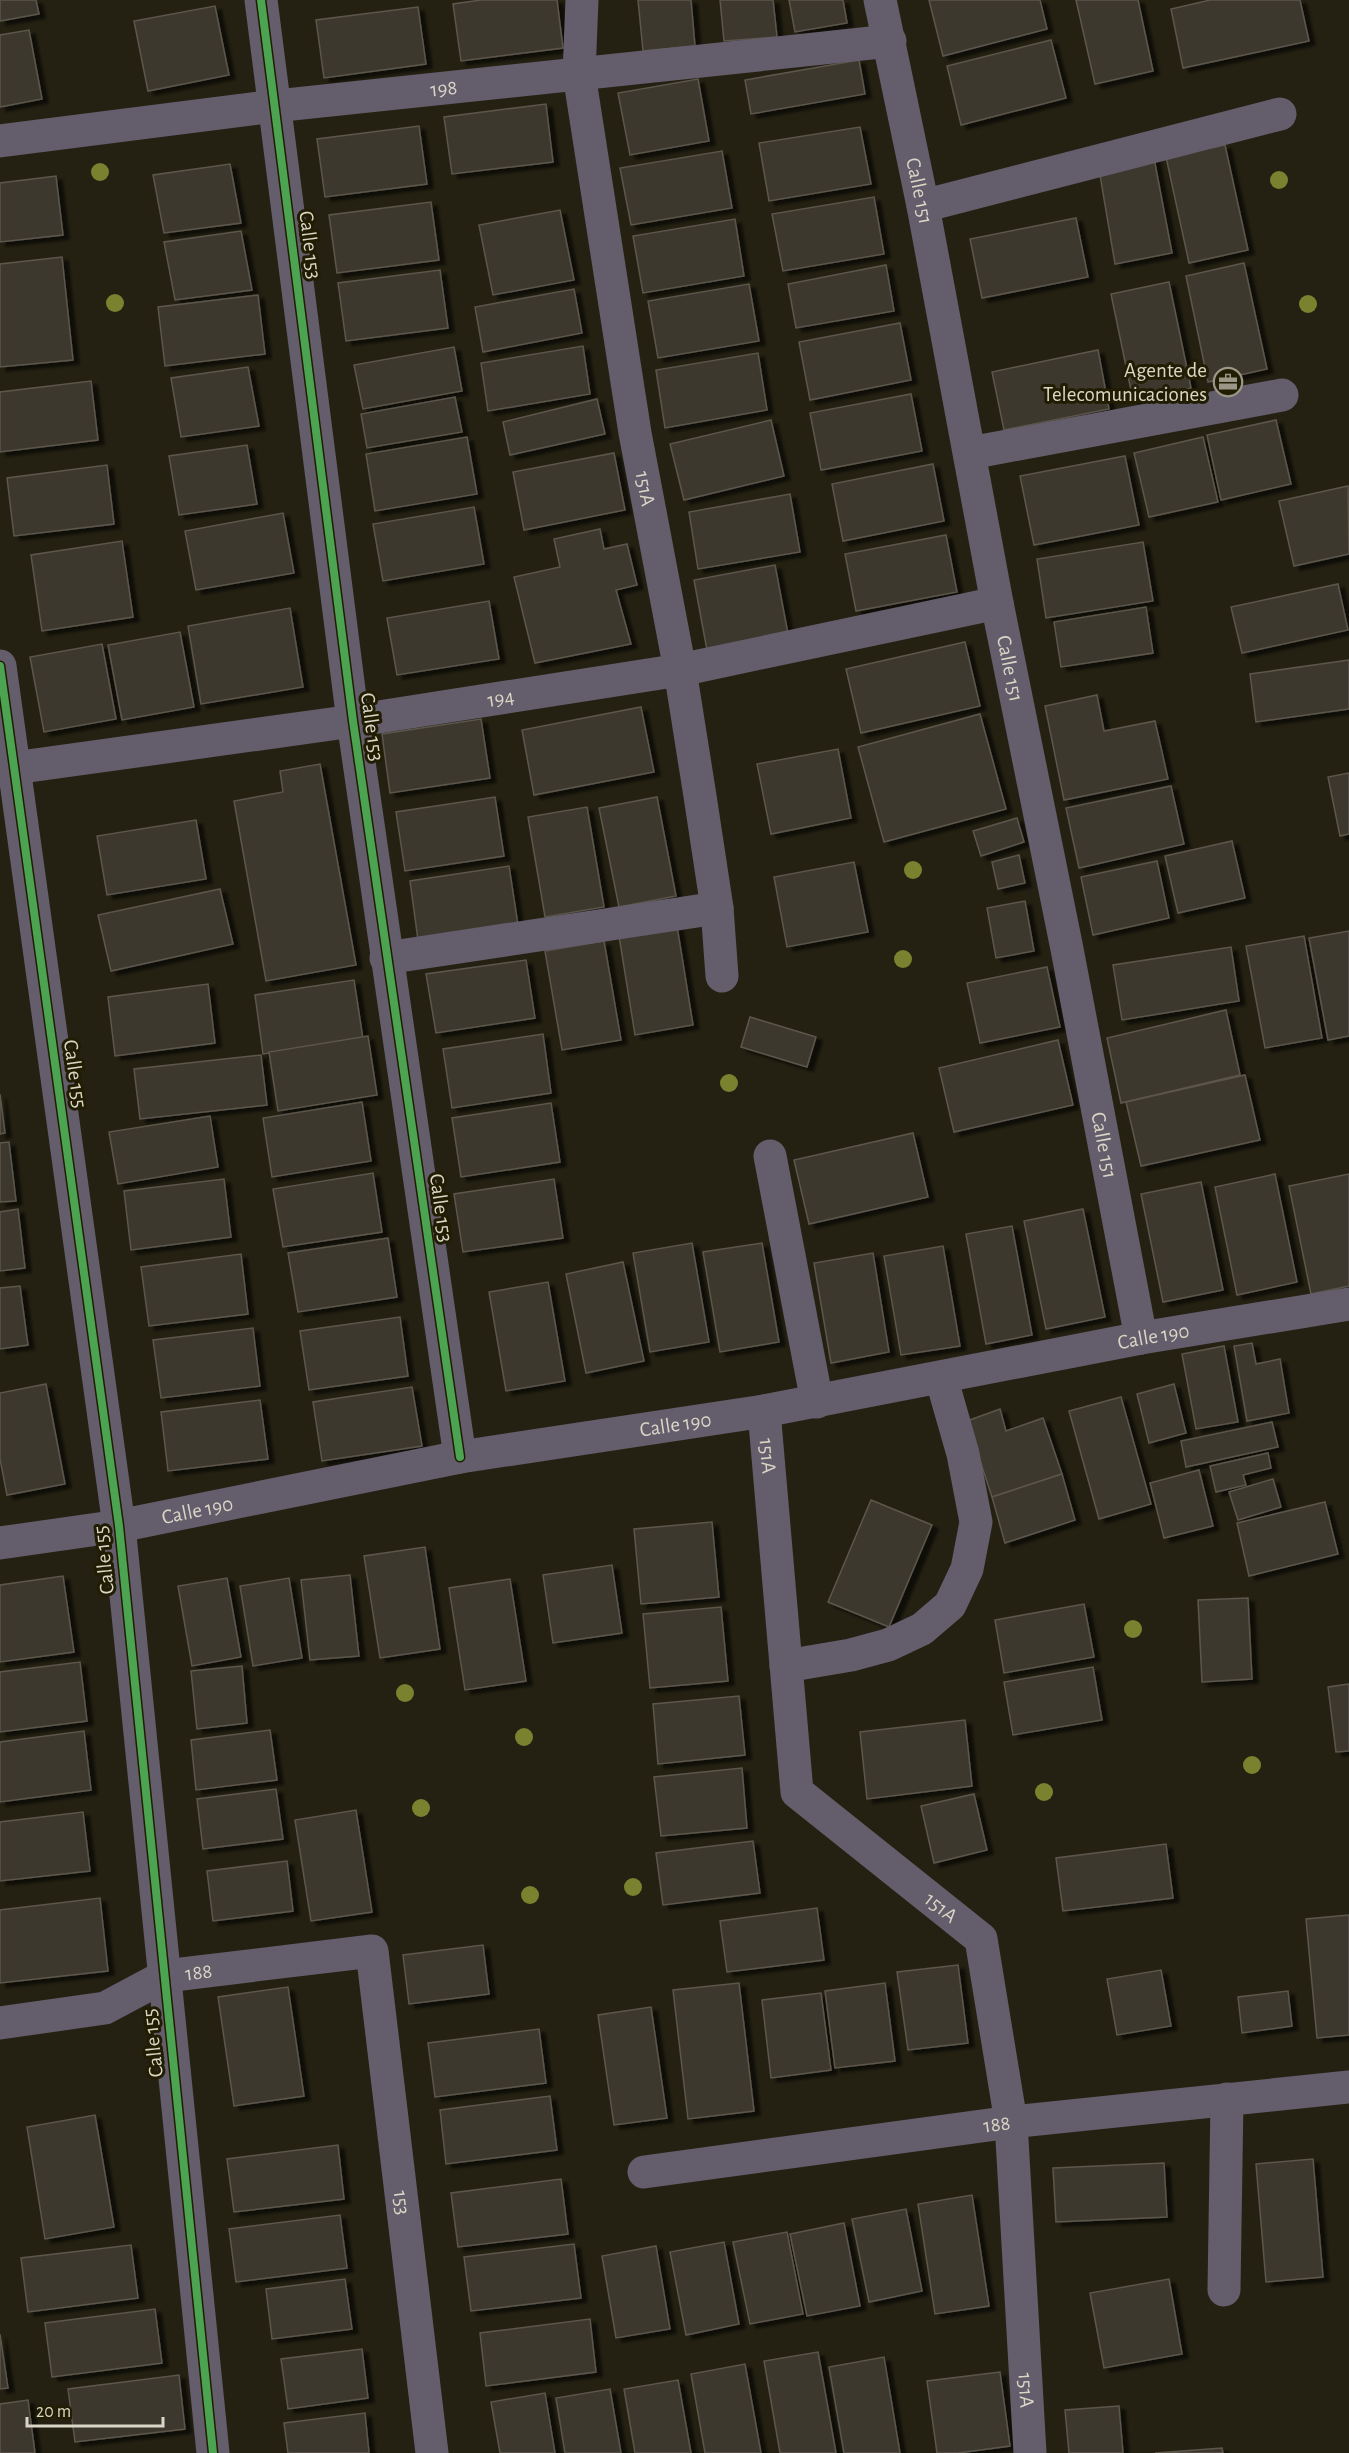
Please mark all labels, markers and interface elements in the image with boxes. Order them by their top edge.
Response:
street label: 198 [429,76,458,100]
street label: Calle 151 [903,156,937,226]
street label: Calle 153 [295,210,325,280]
place label: Agente de Telecomunicaciones [1043,360,1207,405]
office icon: Agente de Telecomunicaciones [1212,366,1244,398]
street label: 151A [632,469,659,508]
street label: Calle 151 [993,633,1027,704]
street label: 194 [486,685,516,710]
street label: Calle 153 [357,691,387,763]
street label: Calle 155 [60,1038,90,1110]
street label: Calle 151 [1088,1110,1121,1180]
street label: Calle 153 [426,1172,456,1244]
street label: Calle 190 [1116,1320,1191,1353]
street label: Calle 190 [638,1409,713,1440]
street label: 151A [756,1437,780,1474]
street label: Calle 190 [160,1493,235,1528]
street label: Calle 155 [90,1525,118,1595]
street label: 151A [921,1888,962,1926]
street label: 188 [184,1960,213,1984]
street label: Calle 155 [139,2008,167,2078]
street label: 188 [982,2112,1012,2136]
street label: 153 [390,2189,414,2216]
street label: 151A [1015,2372,1038,2408]
scale bar [27,2390,164,2428]
text: 20 m [36,2403,71,2421]

